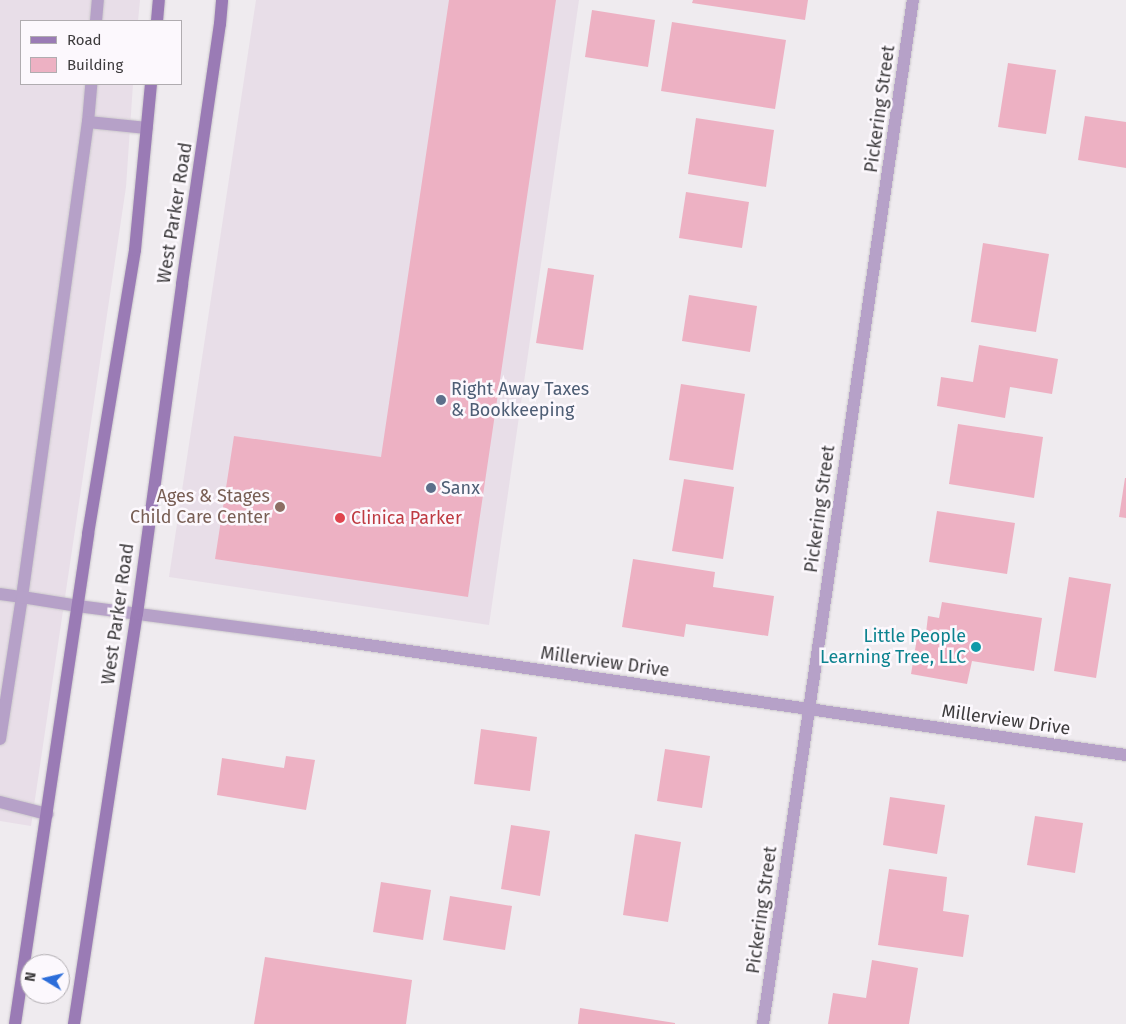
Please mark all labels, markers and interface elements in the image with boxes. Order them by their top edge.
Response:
legend [20,20,182,85]
text: Road [67,31,102,49]
street label: Pickering Street [860,44,900,174]
text: Building [67,56,123,74]
street label: West Parker Road [153,141,197,285]
place label: Right Away Taxes & Bookkeeping [451,379,589,422]
marker: Right Away Taxes & Bookkeeping [435,394,447,406]
street label: Pickering Street [800,444,840,574]
place label: Sanx [441,477,480,499]
marker: Sanx [425,482,437,494]
place label: Ages & Stages Child Care Center [130,486,270,528]
marker: Ages & Stages Child Care Center [274,501,286,513]
place label: Clinica Parker [351,507,462,529]
marker: Clinica Parker [333,511,347,525]
street label: West Parker Road [97,542,139,686]
place label: Little People Learning Tree, LLC [820,626,966,669]
marker: Little People Learning Tree, LLC [970,641,982,653]
street label: Millerview Drive [539,642,671,682]
street label: Millerview Drive [940,700,1072,740]
street label: Pickering Street [742,845,782,975]
north arrow [20,954,70,1004]
text: N [22,971,40,983]

